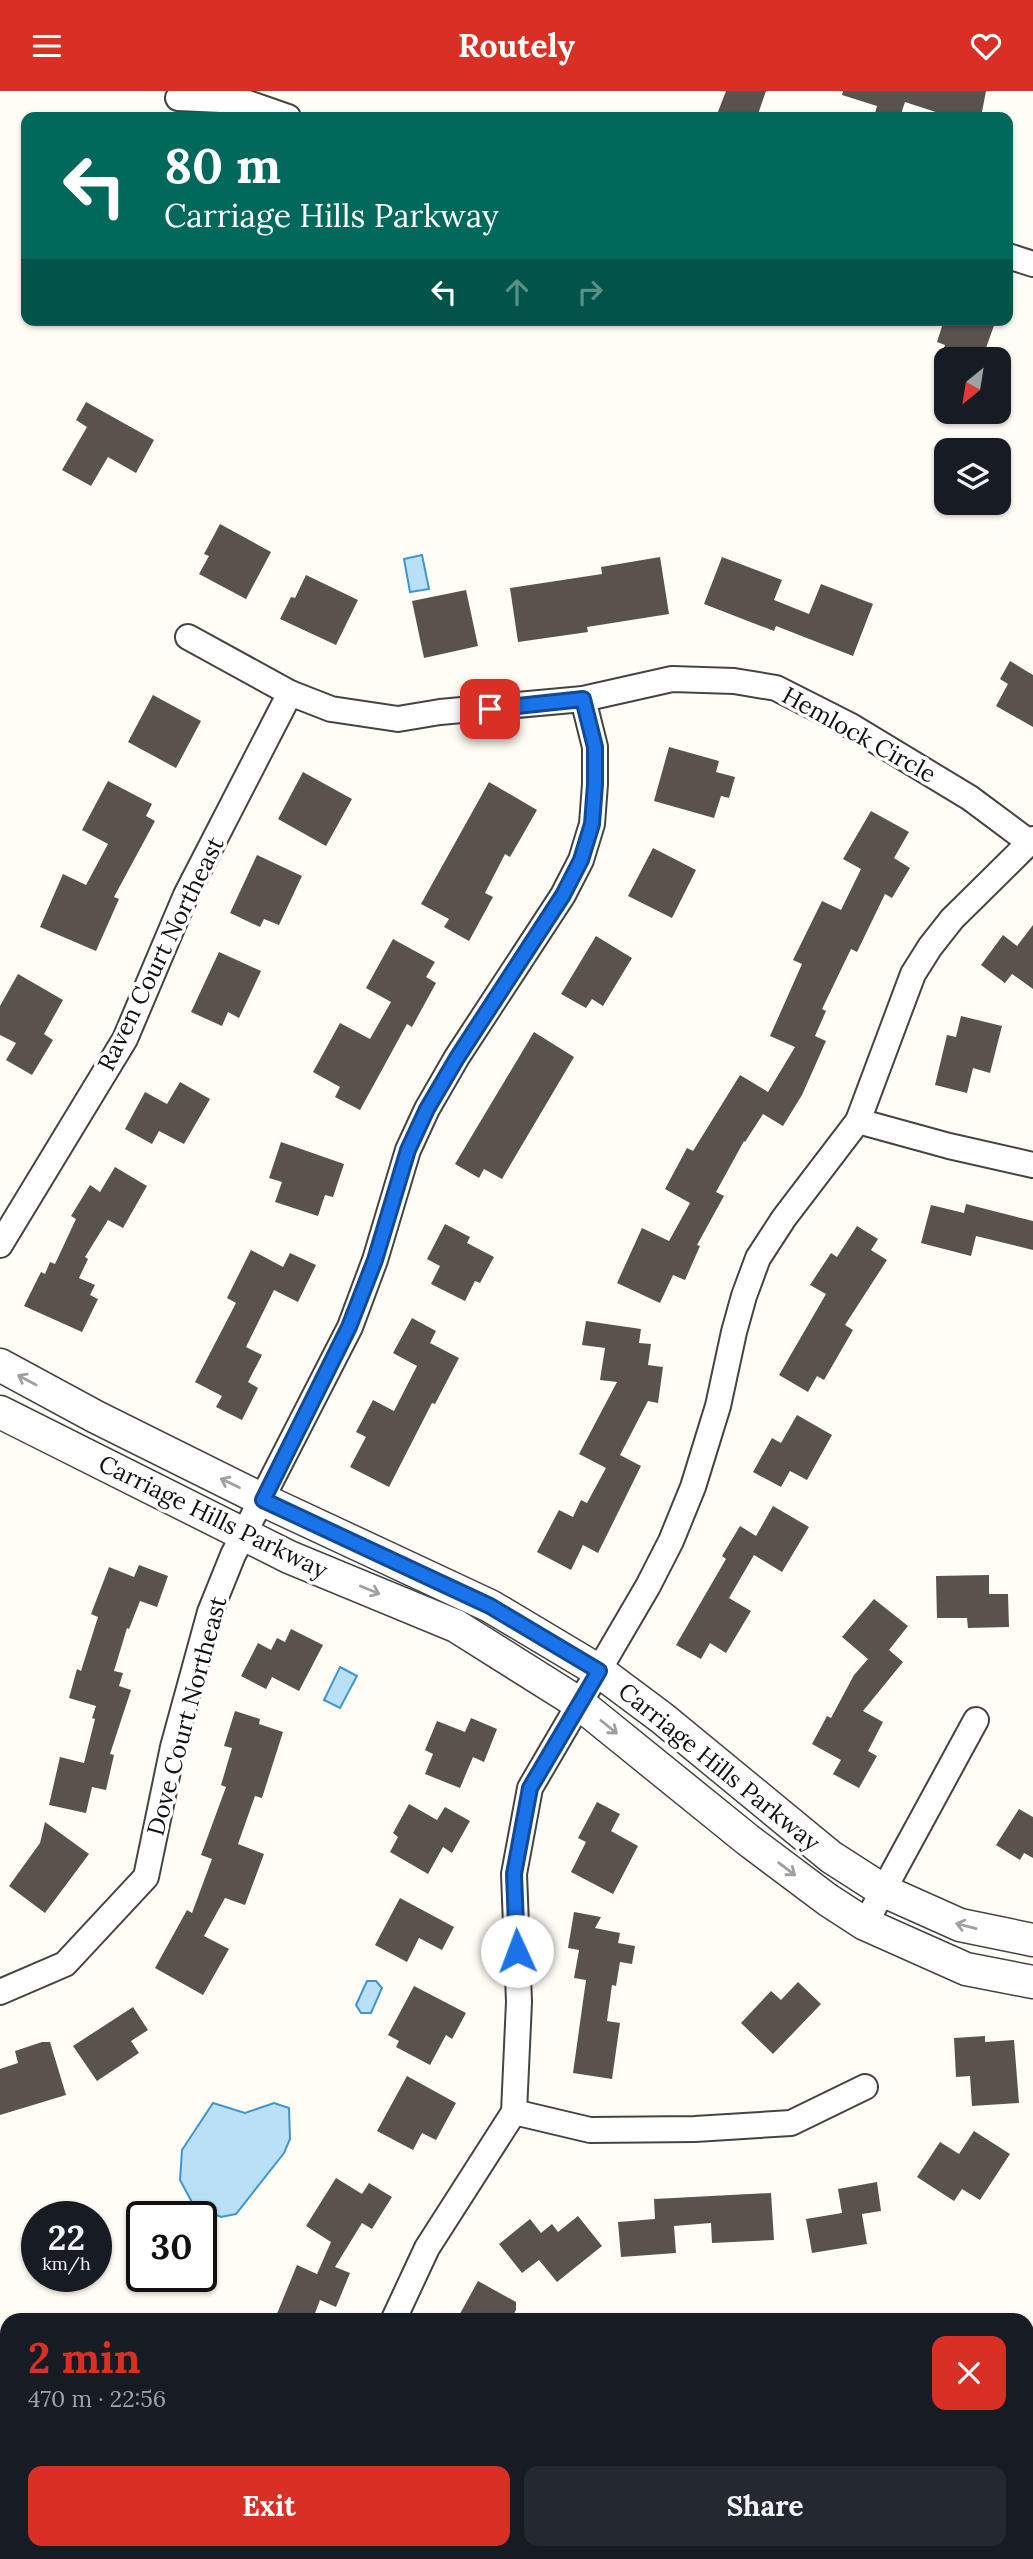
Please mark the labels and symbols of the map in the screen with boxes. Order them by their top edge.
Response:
north arrow [934,347,1012,423]
pin [460,679,520,739]
street label: Hemlock Circle [777,679,942,790]
street label: Raven Court Northeast [90,831,231,1076]
one-way arrow [17,1373,38,1386]
street label: Carriage Hills Parkway [94,1448,333,1586]
one-way arrow [220,1476,241,1490]
one-way arrow [359,1585,381,1598]
street label: Dove Court Northeast [140,1592,234,1839]
street label: Carriage Hills Parkway [612,1676,827,1858]
one-way arrow [599,1719,617,1735]
one-way arrow [777,1862,795,1877]
position arrow [480,1914,554,1988]
one-way arrow [956,1919,978,1932]
speed limit sign: 30 [126,2201,217,2292]

